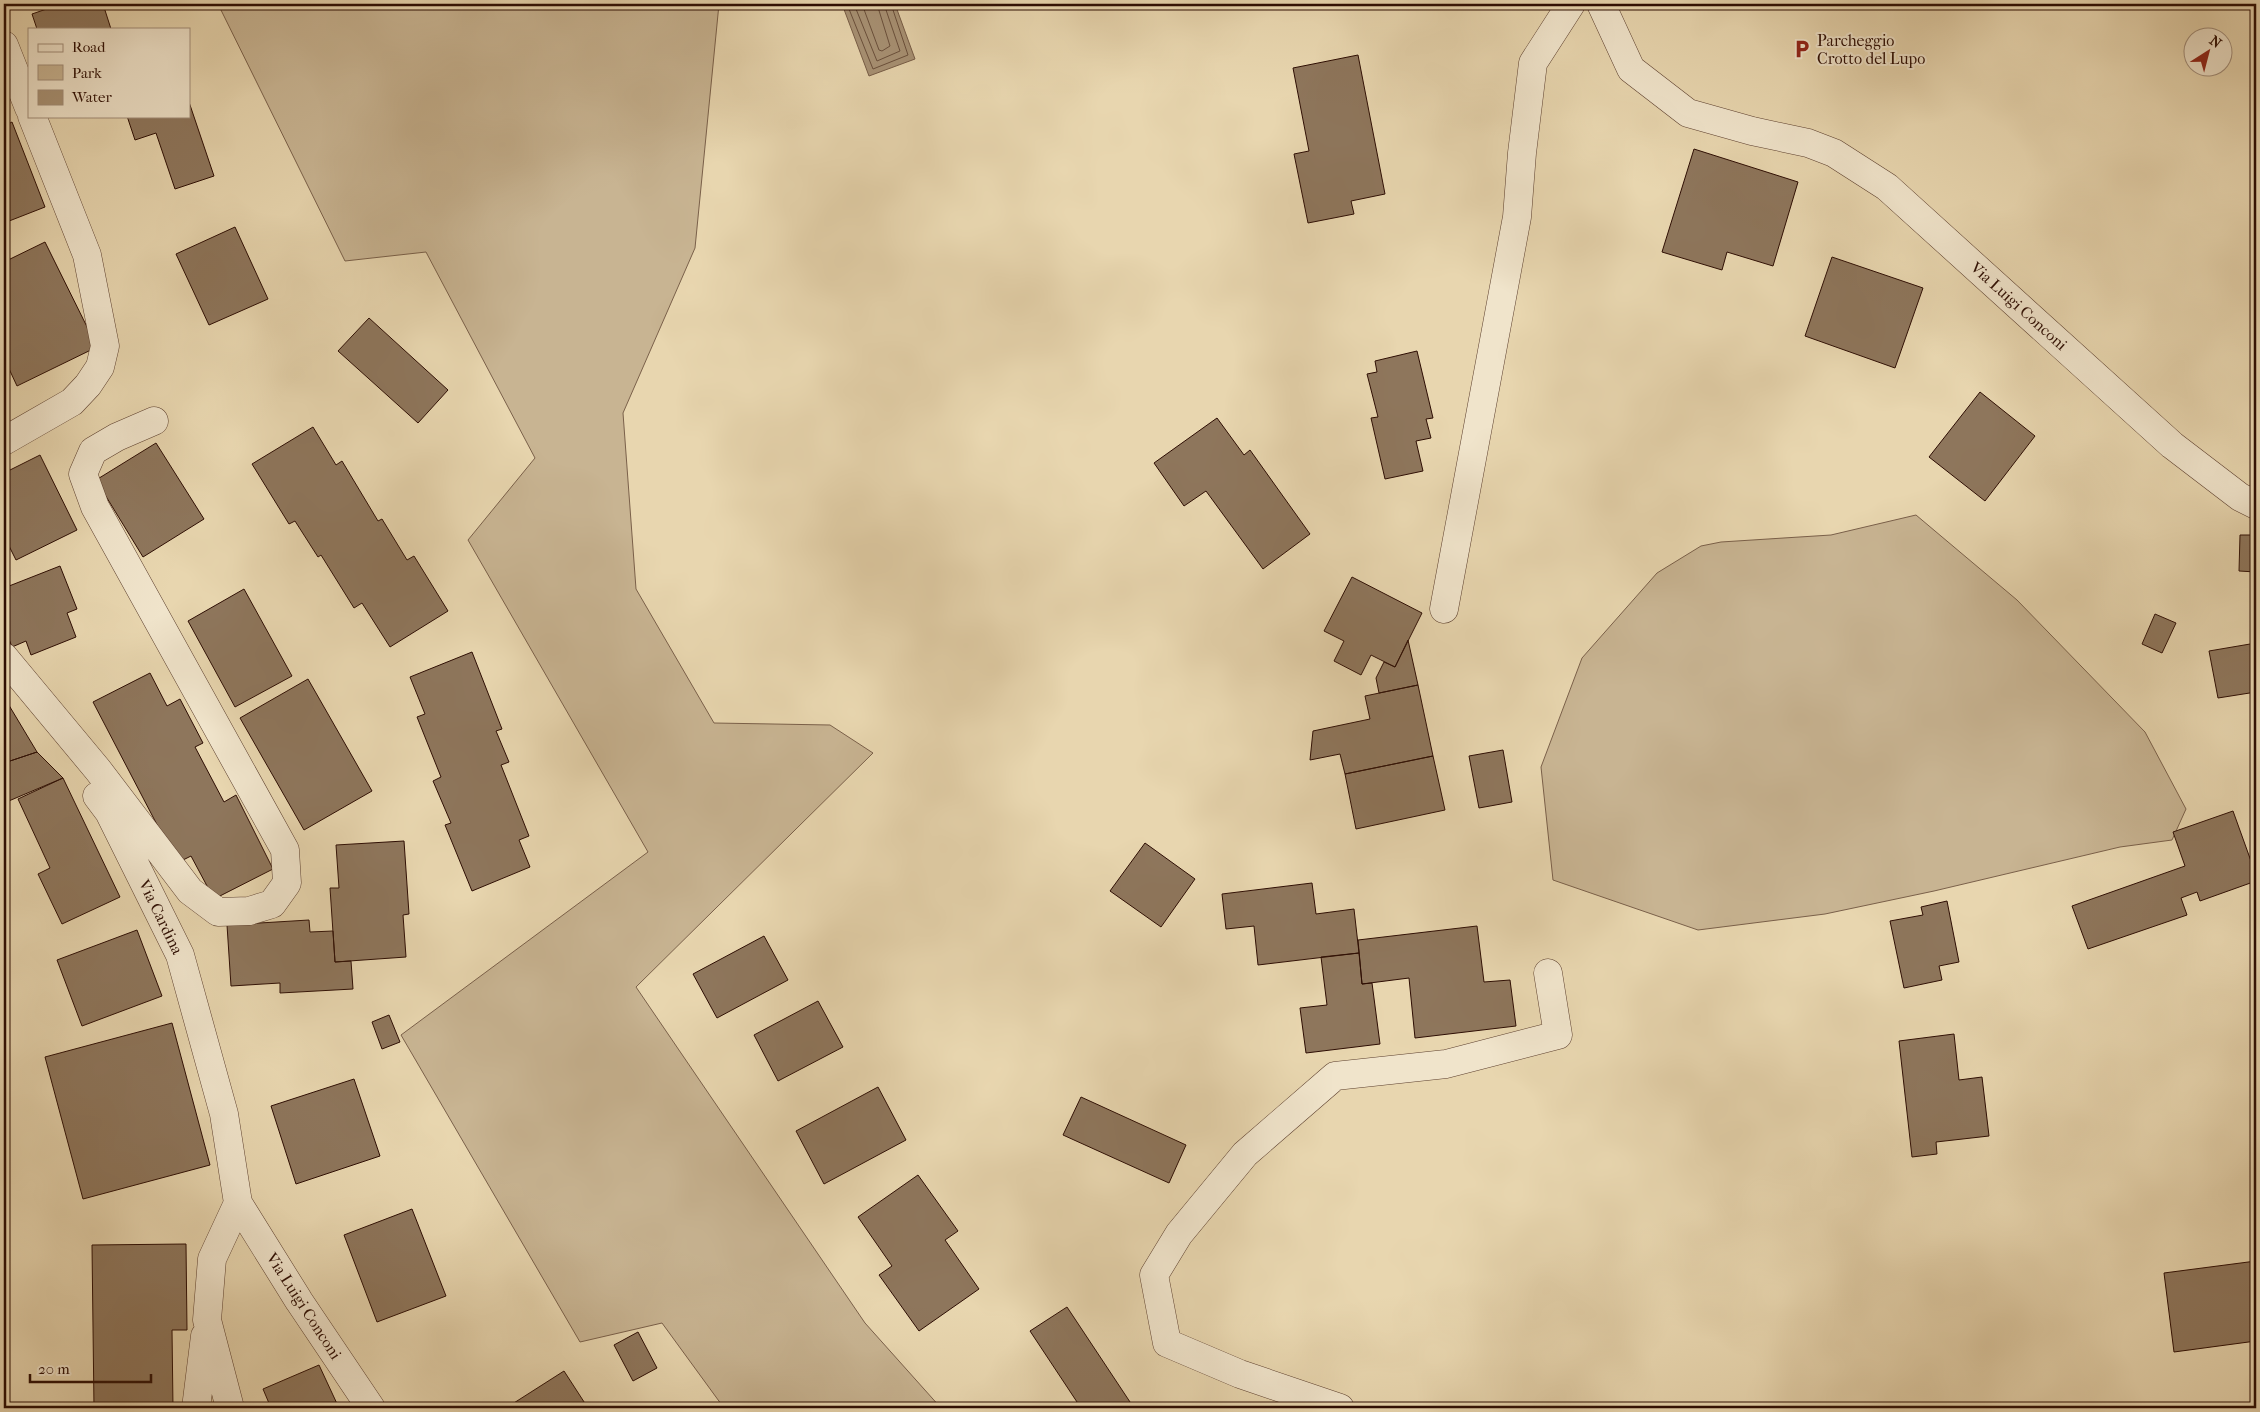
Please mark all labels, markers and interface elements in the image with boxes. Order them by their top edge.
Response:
legend [28,28,190,118]
north arrow [2182,28,2232,78]
place label: Parcheggio Crotto del Lupo [1817,31,1925,68]
text: N [2206,32,2225,52]
text: Road [72,38,106,56]
parking icon: Parcheggio Crotto del Lupo [1791,38,1813,60]
text: Park [72,64,102,82]
text: Water [71,88,112,106]
street label: Via Luigi Conconi [1966,257,2071,354]
street label: Via Cardina [134,876,188,958]
street label: Via Luigi Conconi [262,1248,346,1363]
scale bar [30,1352,151,1384]
text: 20 m [38,1360,70,1378]

